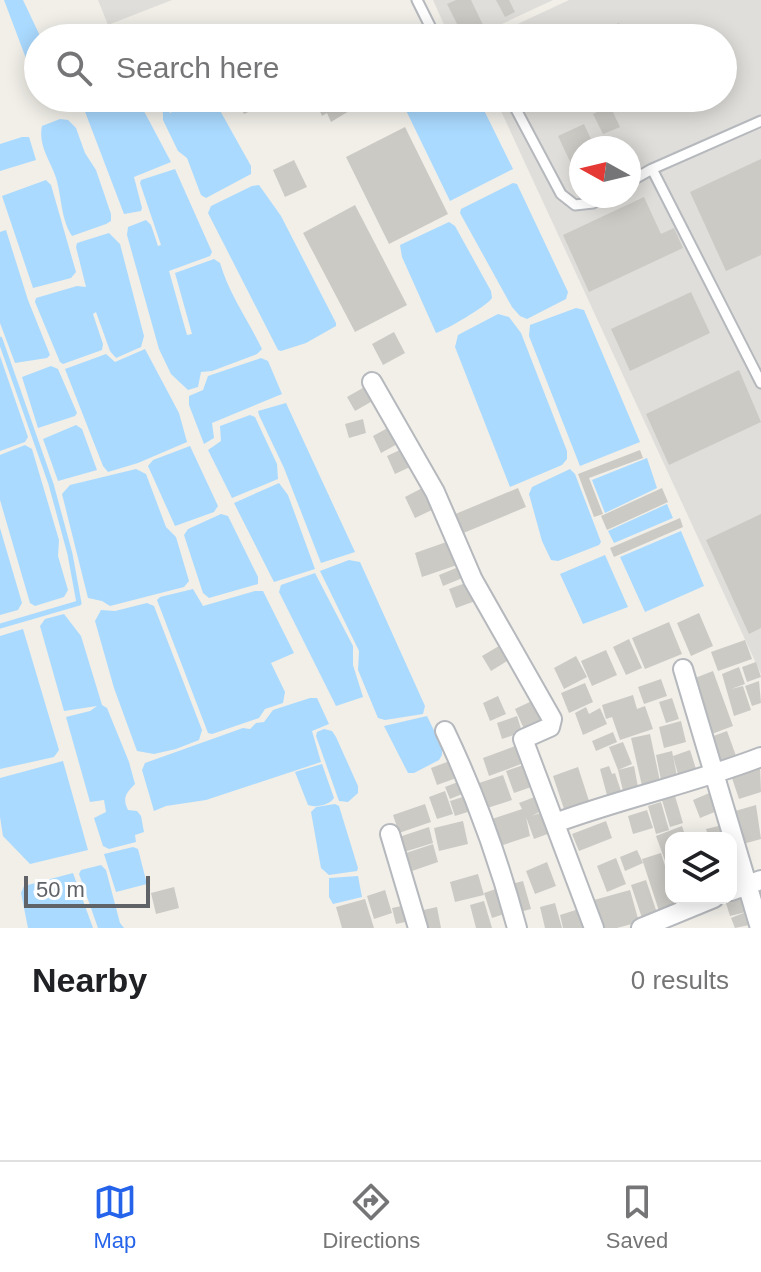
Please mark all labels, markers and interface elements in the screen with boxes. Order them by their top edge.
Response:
search box [24,24,737,112]
icon: search [52,46,96,90]
text: Search here [116,51,279,84]
north arrow [569,136,641,208]
map controls [665,832,737,904]
button: layers [665,832,737,904]
scale bar [24,872,150,908]
text: 50 m [36,877,85,902]
text: Nearby [32,961,147,999]
text: 0 results [631,965,729,995]
tab: Map [93,1180,137,1254]
tab: Directions [322,1180,420,1254]
tab: Saved [606,1180,668,1254]

